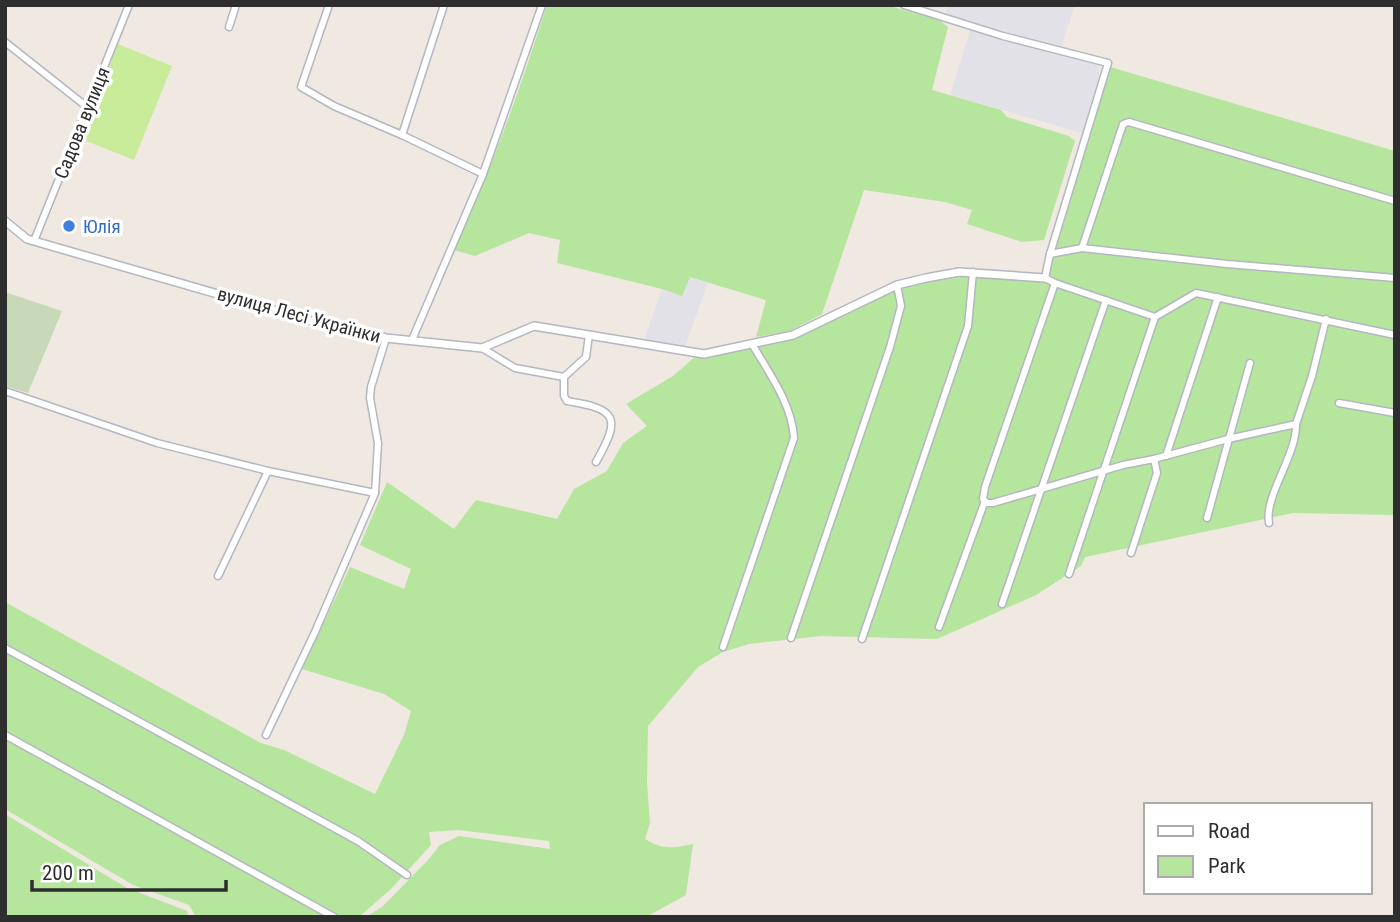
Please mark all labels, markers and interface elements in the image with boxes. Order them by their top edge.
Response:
street label: Садова вулиця [49,64,115,182]
place label: Юлія [83,215,121,238]
marker: Юлія [61,218,77,234]
street label: вулиця Лесі Українки [215,282,383,348]
legend [1144,803,1372,894]
text: Road [1208,819,1250,843]
scale bar [32,848,226,892]
text: Park [1208,854,1246,878]
text: 200 m [42,861,94,885]

